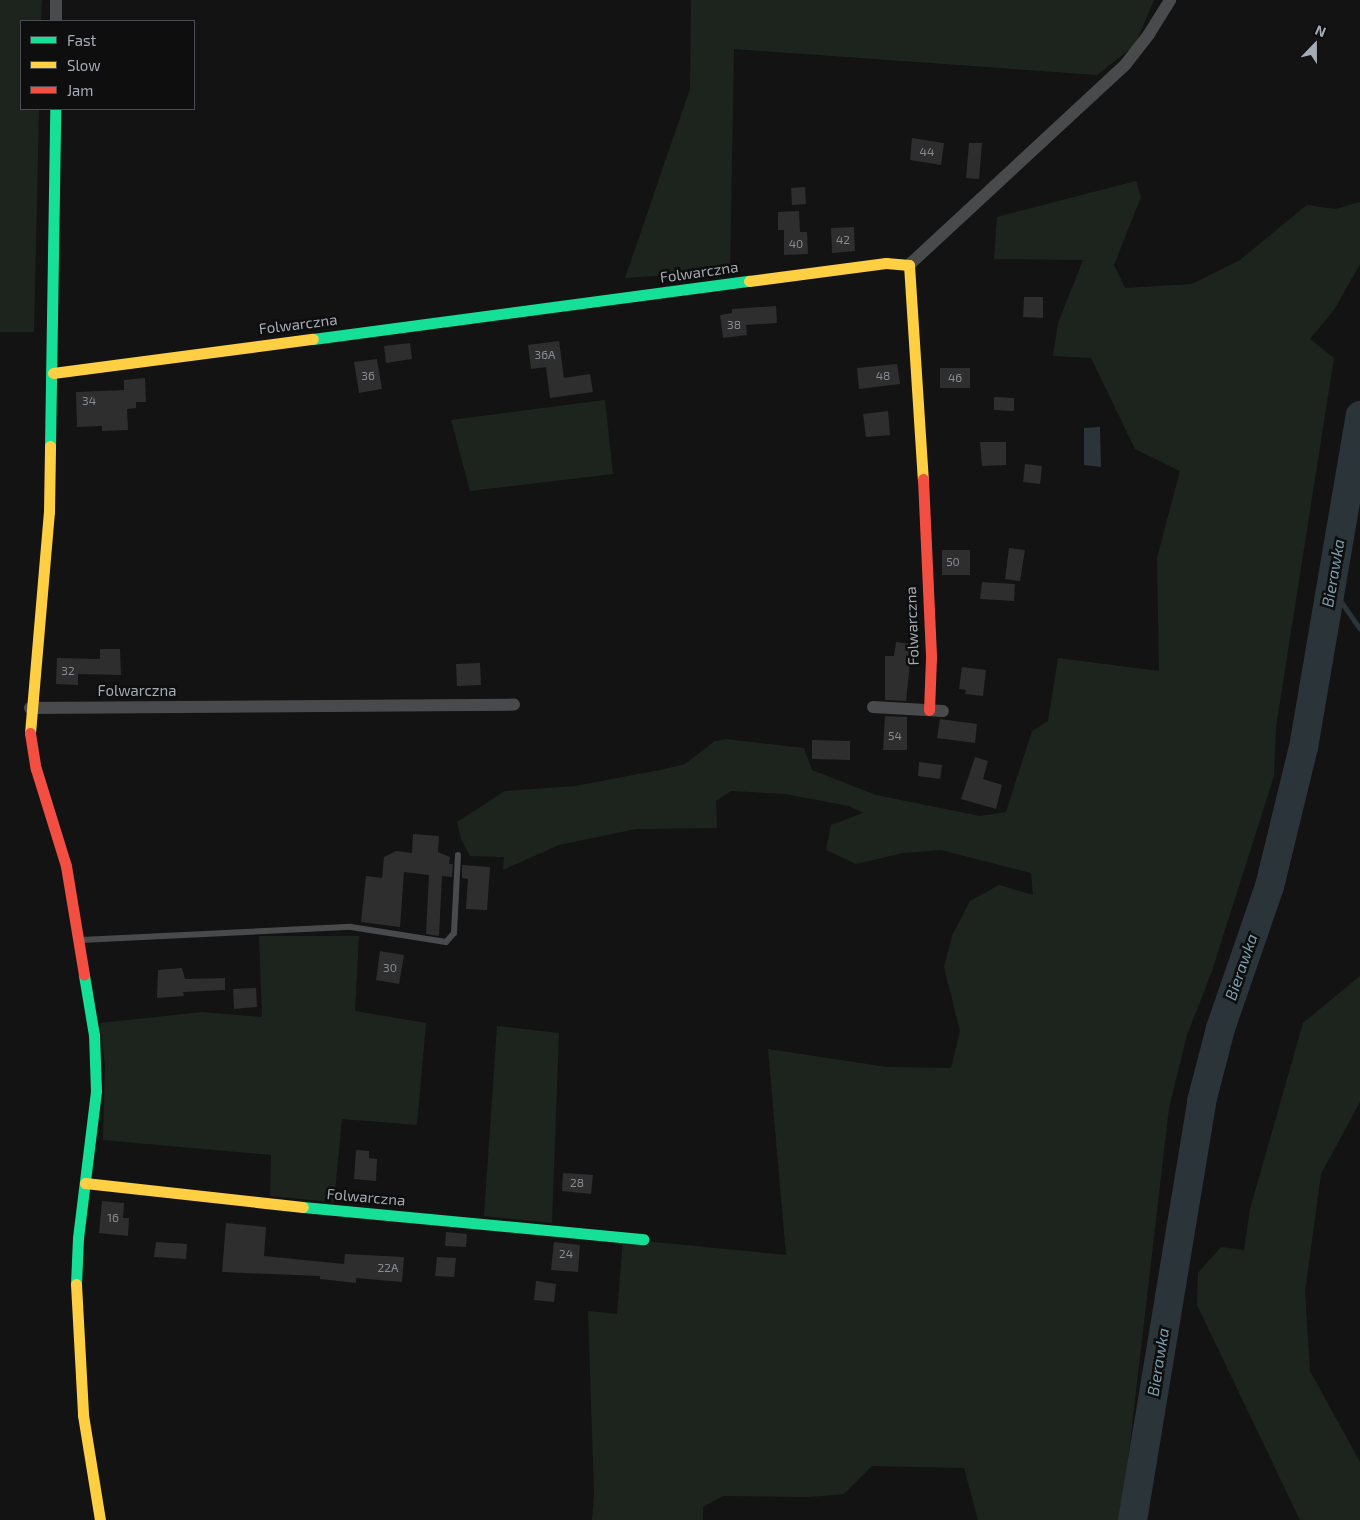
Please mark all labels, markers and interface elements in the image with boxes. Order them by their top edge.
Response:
legend [20,20,195,110]
north arrow [1290,20,1340,70]
text: N [1313,21,1329,40]
text: Fast [67,31,96,49]
text: Slow [67,56,101,74]
text: Jam [67,81,93,99]
house number: 44 [920,145,934,159]
house number: 42 [836,233,850,247]
house number: 40 [789,237,803,251]
street label: Folwarczna [659,258,739,286]
street label: Folwarczna [258,310,338,338]
house number: 38 [727,318,741,332]
house number: 36A [535,348,555,362]
house number: 36 [361,369,375,383]
house number: 48 [876,369,890,383]
house number: 46 [948,371,962,385]
house number: 34 [82,394,96,408]
water label: Bierawka [1318,537,1348,609]
house number: 50 [946,555,960,569]
street label: Folwarczna [902,586,922,666]
house number: 32 [61,664,75,678]
street label: Folwarczna [98,682,176,700]
house number: 54 [888,729,902,743]
water label: Bierawka [1221,931,1261,1003]
house number: 30 [383,961,397,975]
house number: 28 [570,1176,584,1190]
street label: Folwarczna [326,1185,406,1209]
house number: 16 [107,1211,119,1225]
house number: 24 [559,1247,573,1261]
house number: 22A [378,1261,398,1275]
water label: Bierawka [1143,1327,1173,1397]

